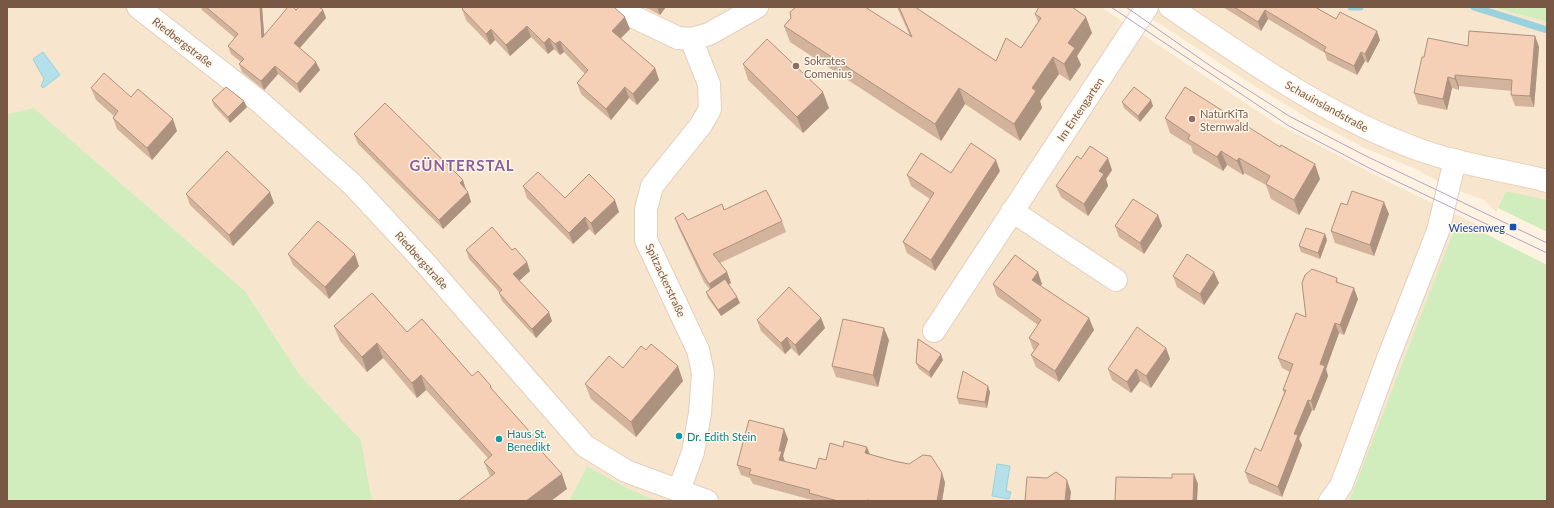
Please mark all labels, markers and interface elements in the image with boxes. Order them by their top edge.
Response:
street label: Riedbergstraße [150,14,216,70]
place label: Sokrates Comenius [804,54,852,80]
marker: Sokrates Comenius [791,61,801,71]
street label: Im Entengarten [1054,75,1106,143]
street label: Schauinslandstraße [1283,78,1371,134]
place label: NaturKiTa Sternwald [1200,107,1248,133]
marker: NaturKiTa Sternwald [1187,114,1197,124]
district label: GÜNTERSTAL [409,156,515,174]
place label: Wiesenweg [1448,221,1505,234]
marker: Wiesenweg [1508,222,1518,232]
street label: Riedbergstraße [393,228,451,292]
street label: Spitzackerstraße [643,241,689,319]
place label: Haus St. Benedikt [507,427,550,453]
place label: Dr. Edith Stein [687,430,756,443]
marker: Dr. Edith Stein [674,431,684,441]
marker: Haus St. Benedikt [494,434,504,444]

